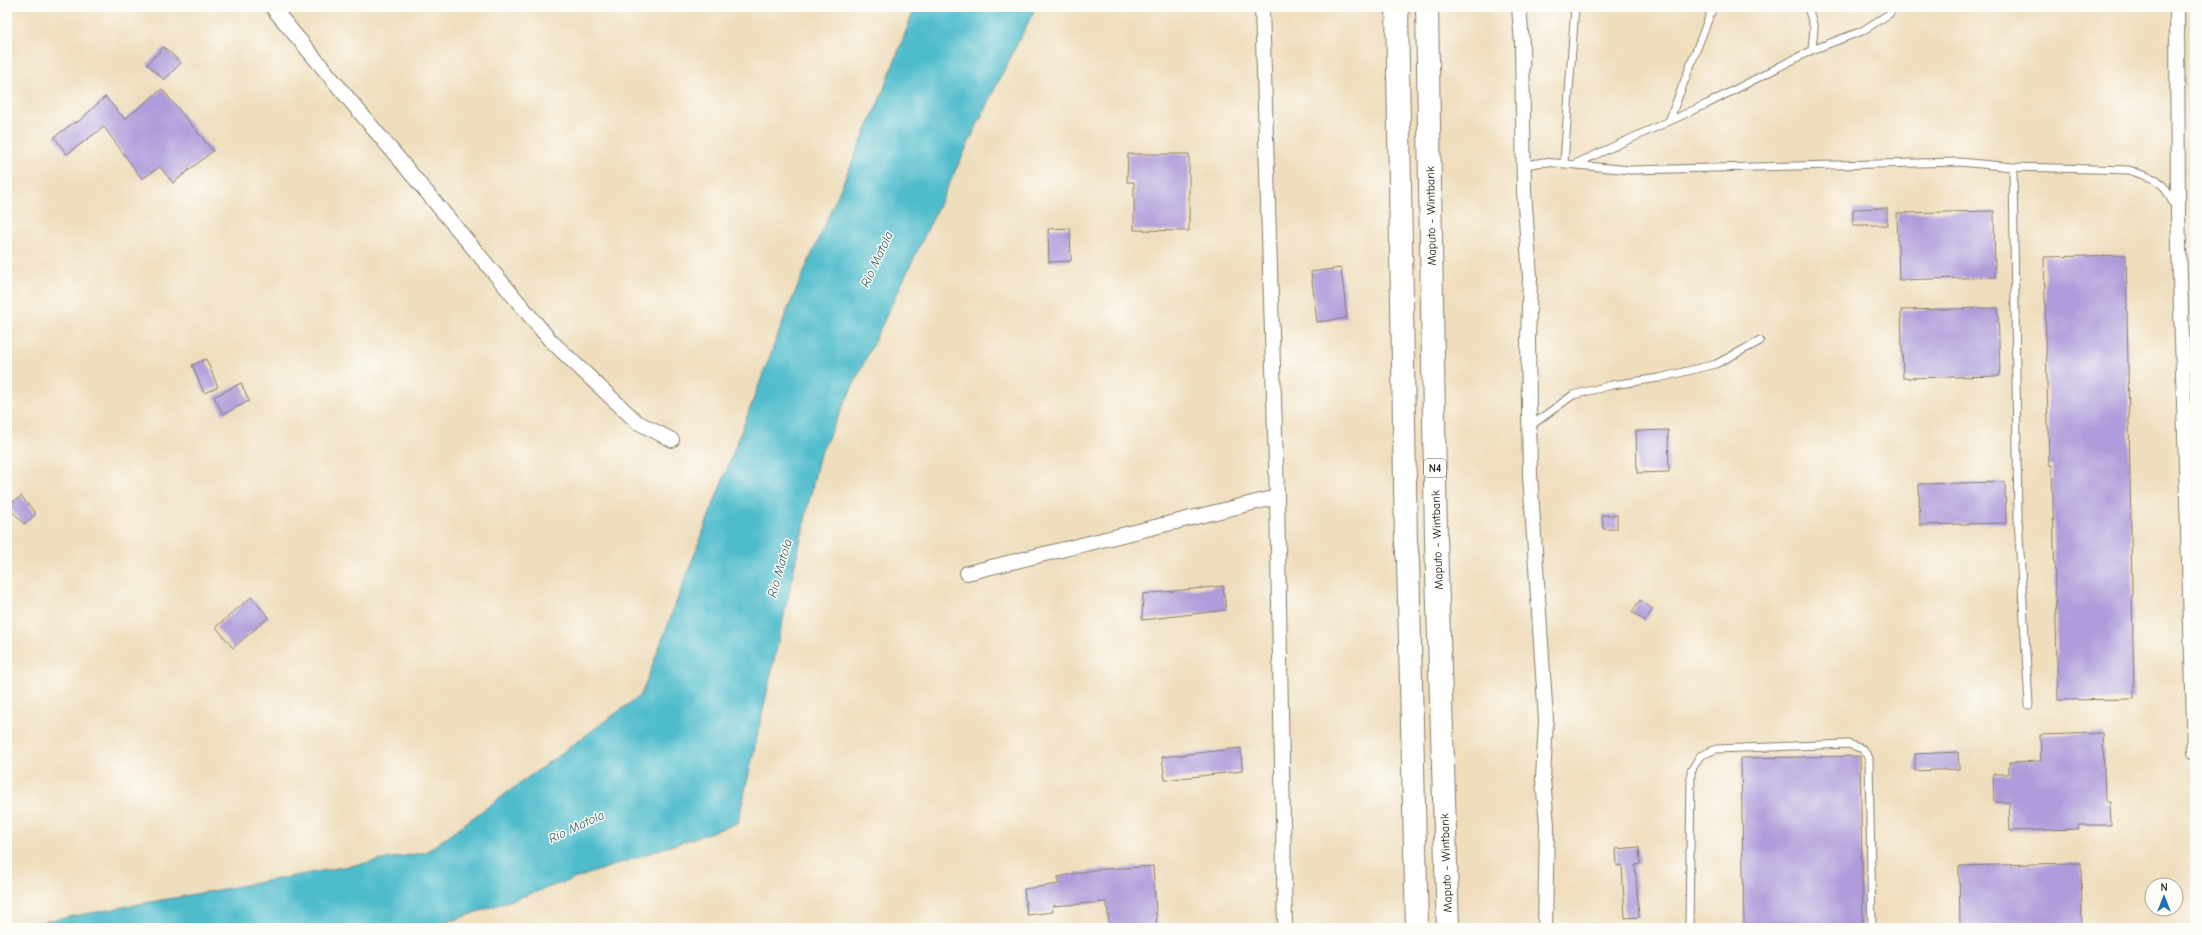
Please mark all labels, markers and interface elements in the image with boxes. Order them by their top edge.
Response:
street label: Maputo - Wintbank [1423,166,1439,266]
water label: Rio Matola [857,229,896,289]
road number: N4 [1424,459,1446,477]
street label: Maputo - Wintbank [1428,490,1446,590]
water label: Rio Matola [764,537,795,599]
water label: Rio Matola [546,807,607,846]
street label: Maputo - Wintbank [1437,813,1455,913]
north arrow [2144,877,2184,917]
text: N [2160,881,2168,894]

